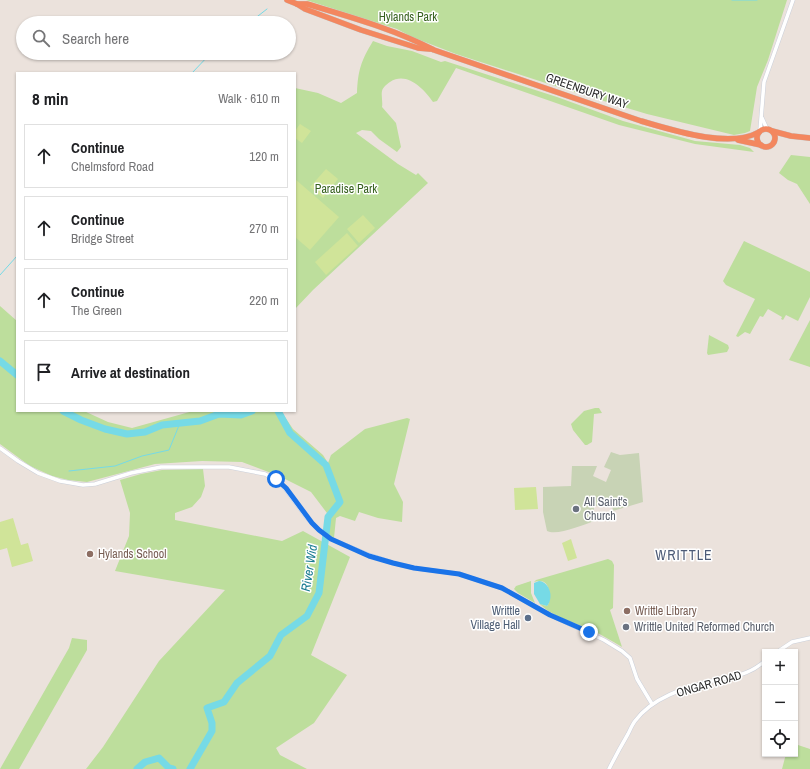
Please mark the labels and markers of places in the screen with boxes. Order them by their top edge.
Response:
place label: All Saint's Church [583,494,628,524]
marker: All Saint's Church [571,504,581,514]
place label: Hylands School [98,546,166,562]
marker: Hylands School [85,549,95,559]
place label: Writtle Village Hall [470,603,520,633]
place label: Writtle Library [635,603,697,619]
marker: Writtle Library [622,606,632,616]
marker: Writtle Village Hall [523,613,533,623]
place label: Writtle United Reformed Church [634,619,774,635]
marker: Writtle United Reformed Church [621,622,631,632]

